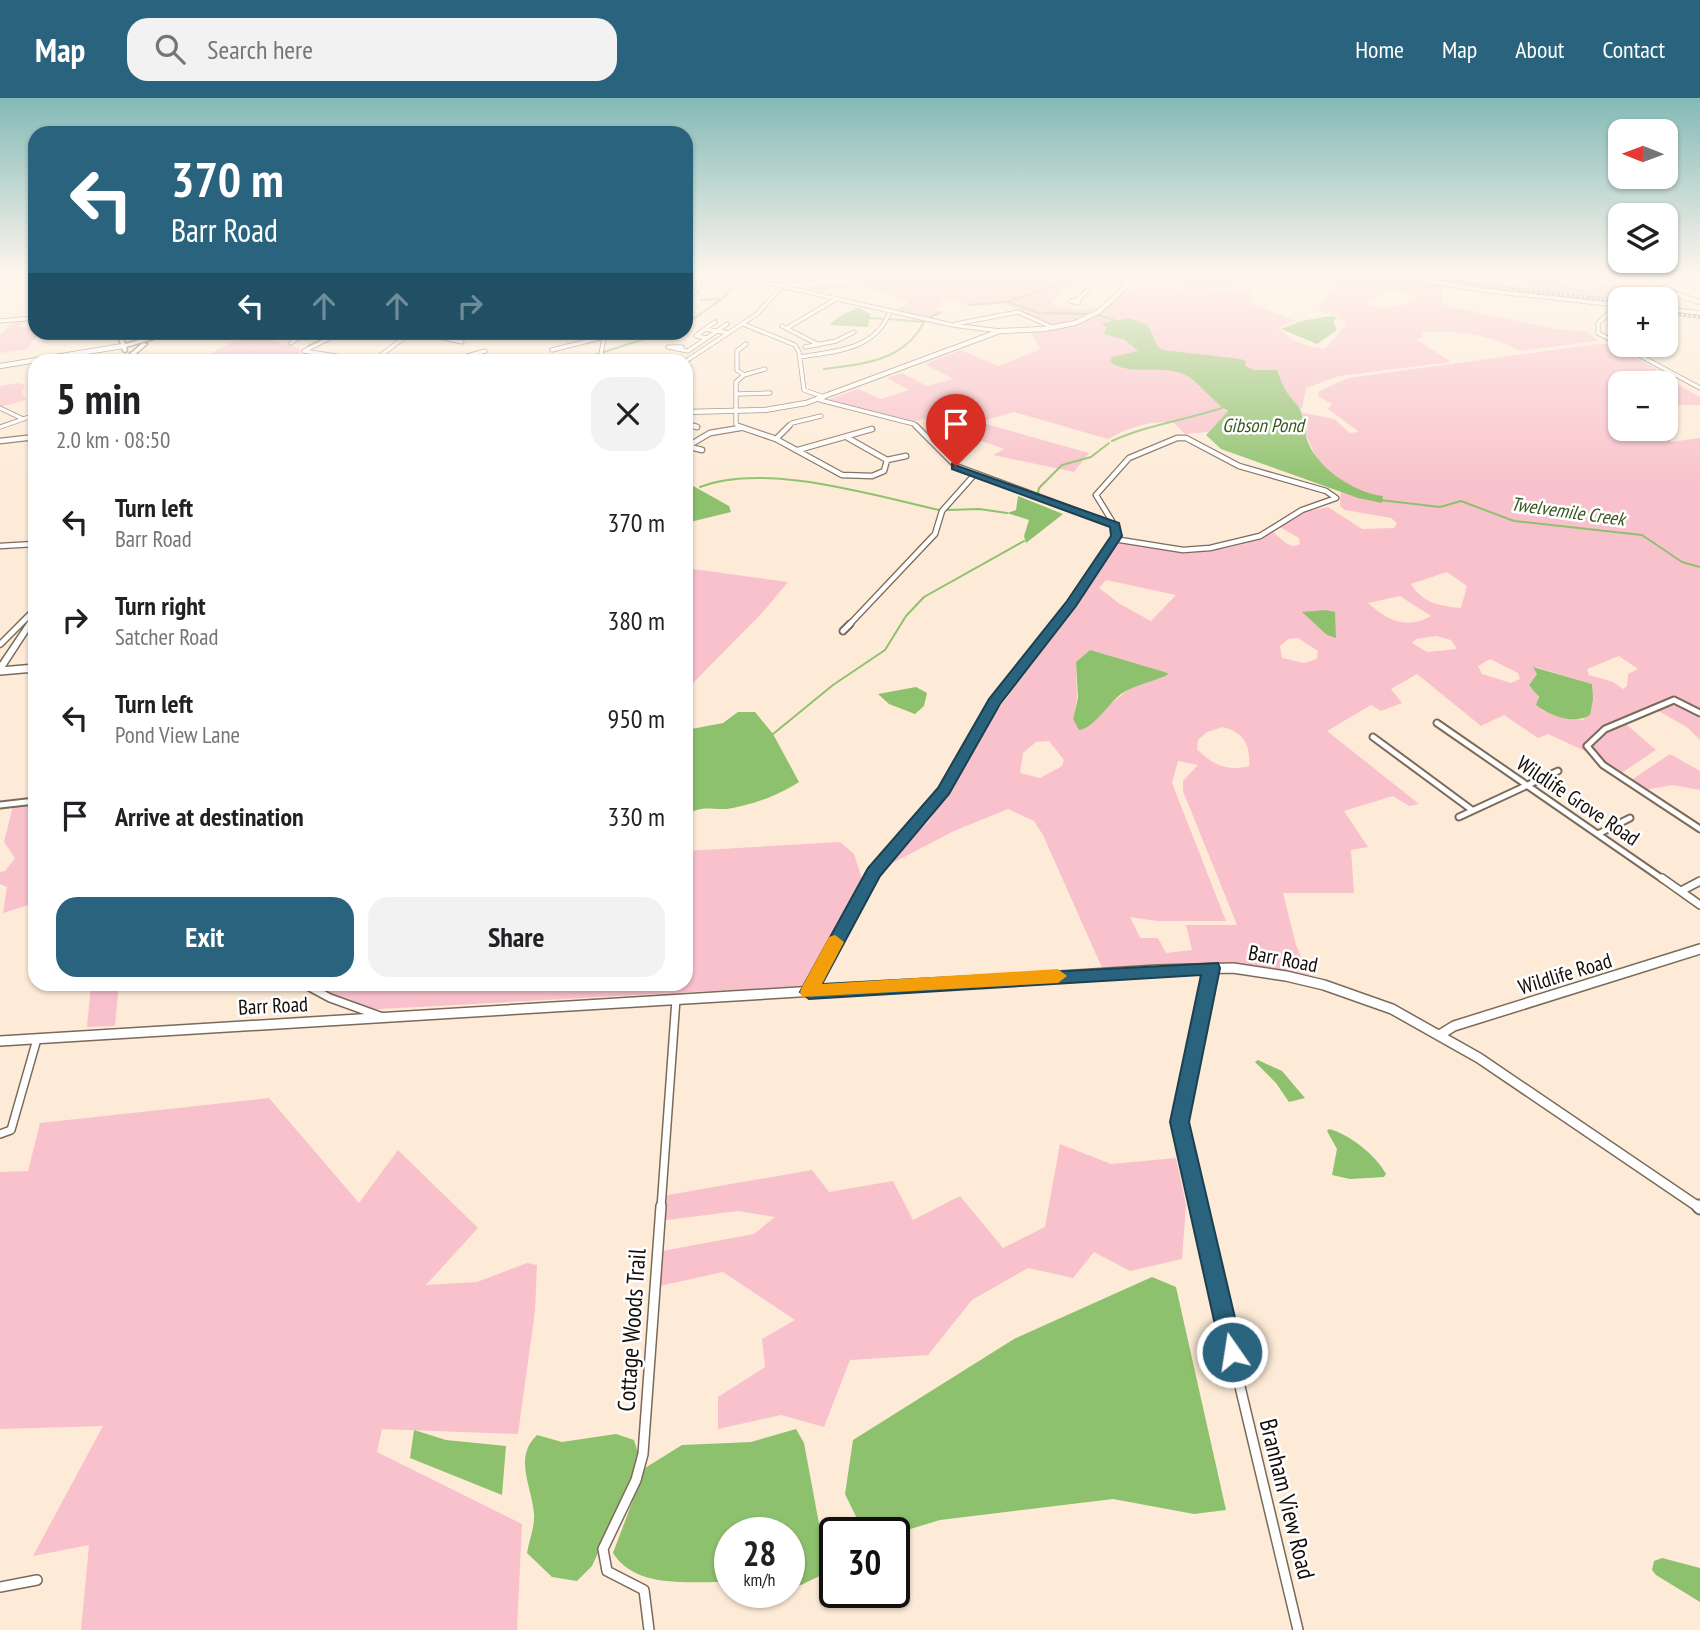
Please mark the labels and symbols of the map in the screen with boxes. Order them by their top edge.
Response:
north arrow [1608,119,1678,189]
pin [926,394,986,466]
water label: Gibson Pond [1222,413,1307,437]
water label: Twelvemile Creek [1510,491,1629,531]
street label: Wildlife Grove Road [1512,750,1645,852]
street label: Barr Road [1246,939,1320,978]
street label: Wildlife Road [1515,947,1615,1001]
street label: Barr Road [237,990,309,1021]
street label: Cottage Woods Trail [610,1247,653,1412]
position arrow [1195,1315,1269,1389]
street label: Branham View Road [1253,1416,1322,1582]
speed limit sign: 30 [819,1517,910,1608]

